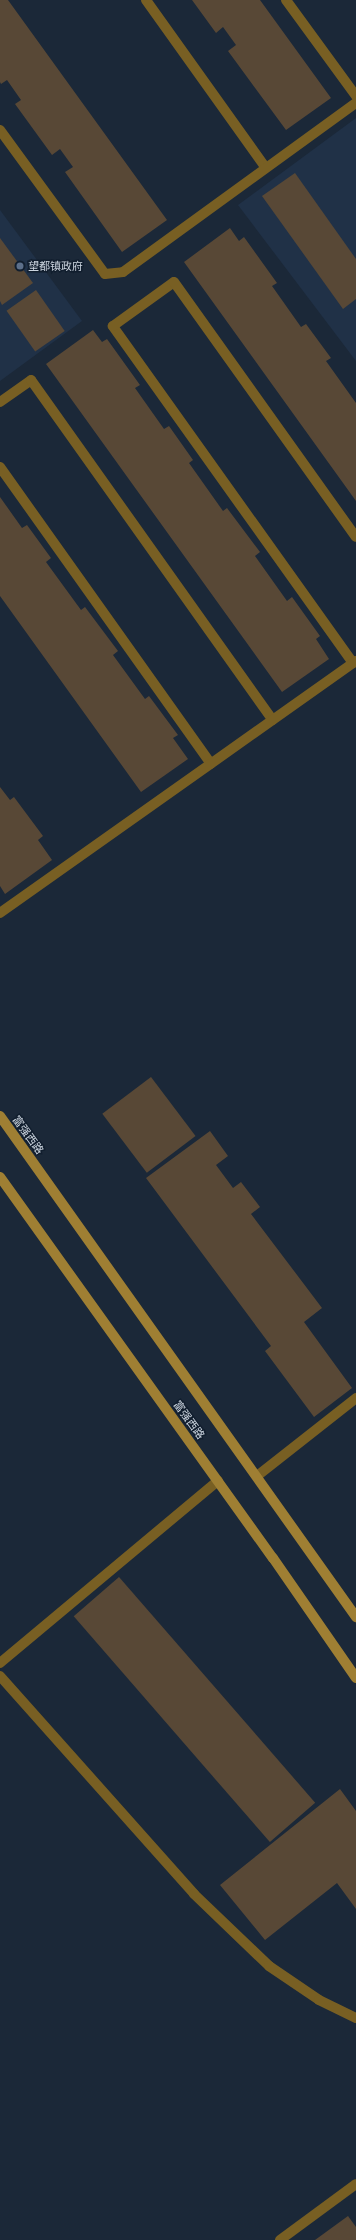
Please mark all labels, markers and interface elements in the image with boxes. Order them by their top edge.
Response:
place label: 望都镇政府 [28,259,83,273]
marker: 望都镇政府 [15,261,25,271]
street label: 富强西路 [10,1113,46,1157]
street label: 富强西路 [171,1398,207,1442]

